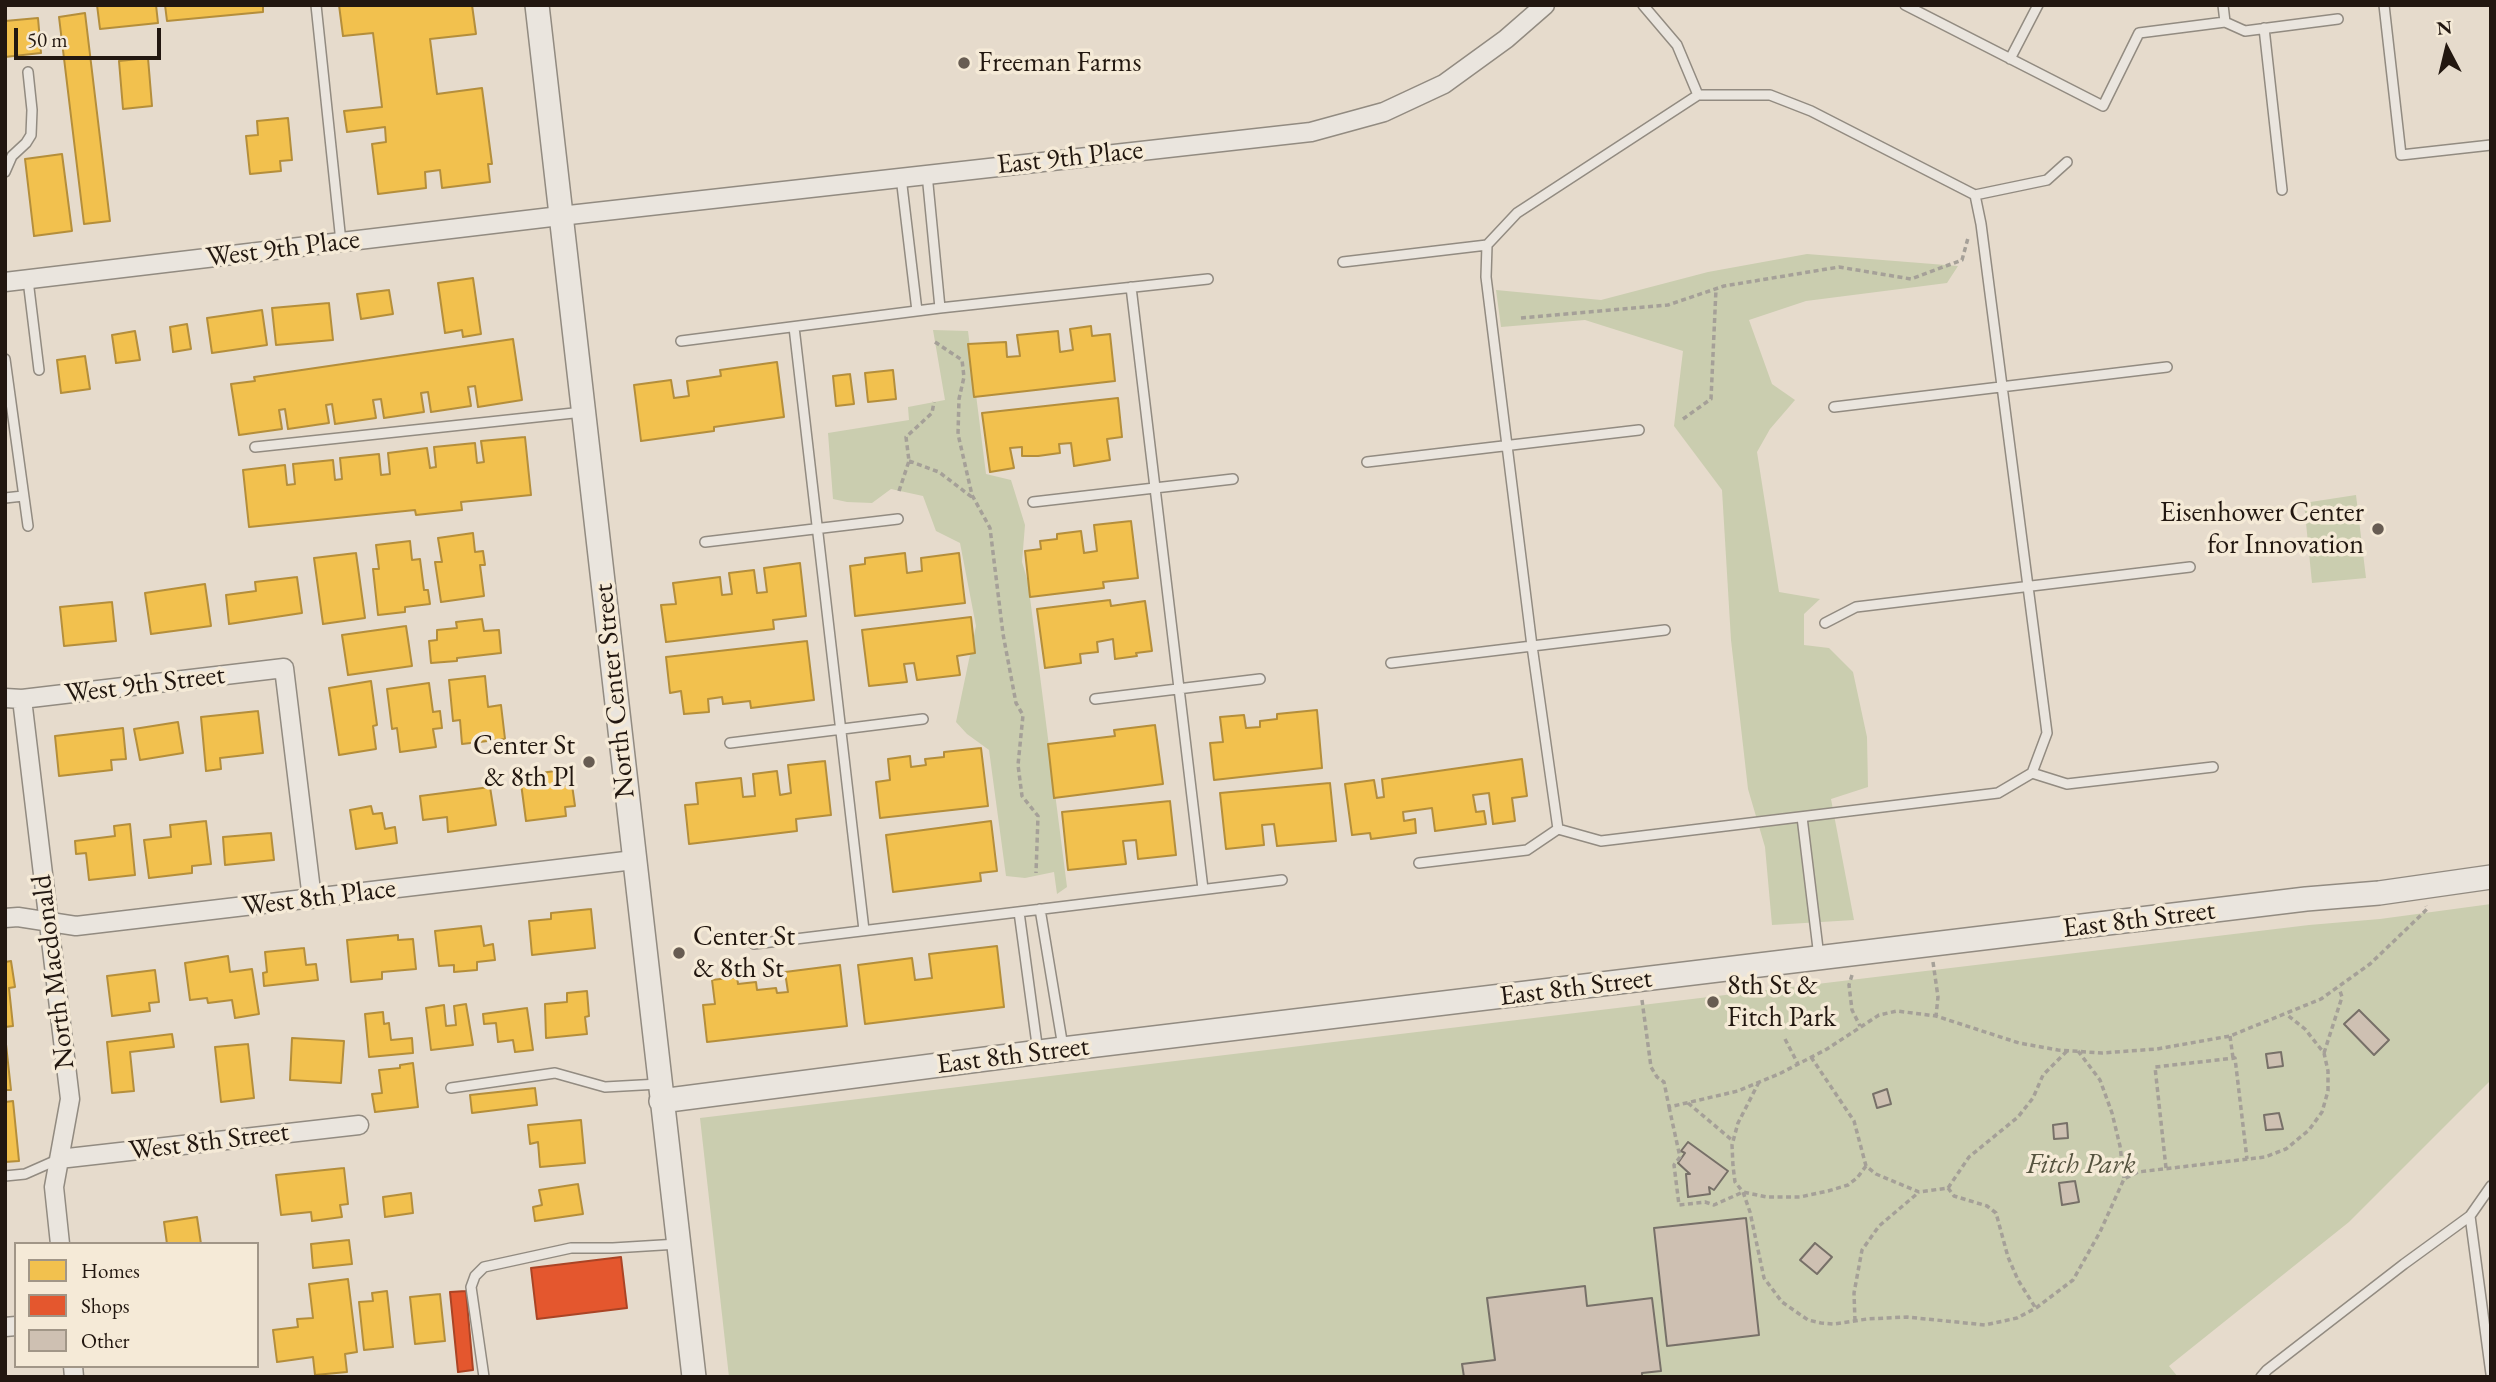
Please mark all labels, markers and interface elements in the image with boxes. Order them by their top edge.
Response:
scale bar [18,14,164,58]
north arrow [2412,14,2482,84]
text: N [2435,14,2454,41]
text: 50 m [27,26,68,53]
place label: Freeman Farms [978,46,1141,80]
marker: Freeman Farms [956,55,972,71]
street label: East 9th Place [995,134,1145,182]
street label: West 9th Place [204,223,362,275]
place label: Eisenhower Center for Innovation [2160,496,2364,562]
marker: Eisenhower Center for Innovation [2370,521,2386,537]
street label: North Center Street [587,582,643,800]
street label: West 9th Street [63,659,227,711]
place label: Center St & 8th Pl [473,729,575,795]
marker: Center St & 8th Pl [581,754,597,770]
street label: West 8th Place [240,872,398,924]
street label: North Macdonald [25,873,83,1071]
street label: East 8th Street [2061,894,2217,946]
place label: Center St & 8th St [693,920,795,986]
marker: Center St & 8th St [671,945,687,961]
street label: East 8th Street [1498,962,1654,1014]
place label: 8th St & Fitch Park [1727,969,1836,1035]
marker: 8th St & Fitch Park [1705,994,1721,1010]
street label: East 8th Street [935,1030,1091,1082]
street label: West 8th Street [127,1116,291,1168]
park label: Fitch Park [2026,1148,2136,1182]
legend [14,1242,259,1368]
text: Homes [81,1257,140,1284]
text: Shops [81,1292,130,1319]
text: Other [81,1327,130,1354]

